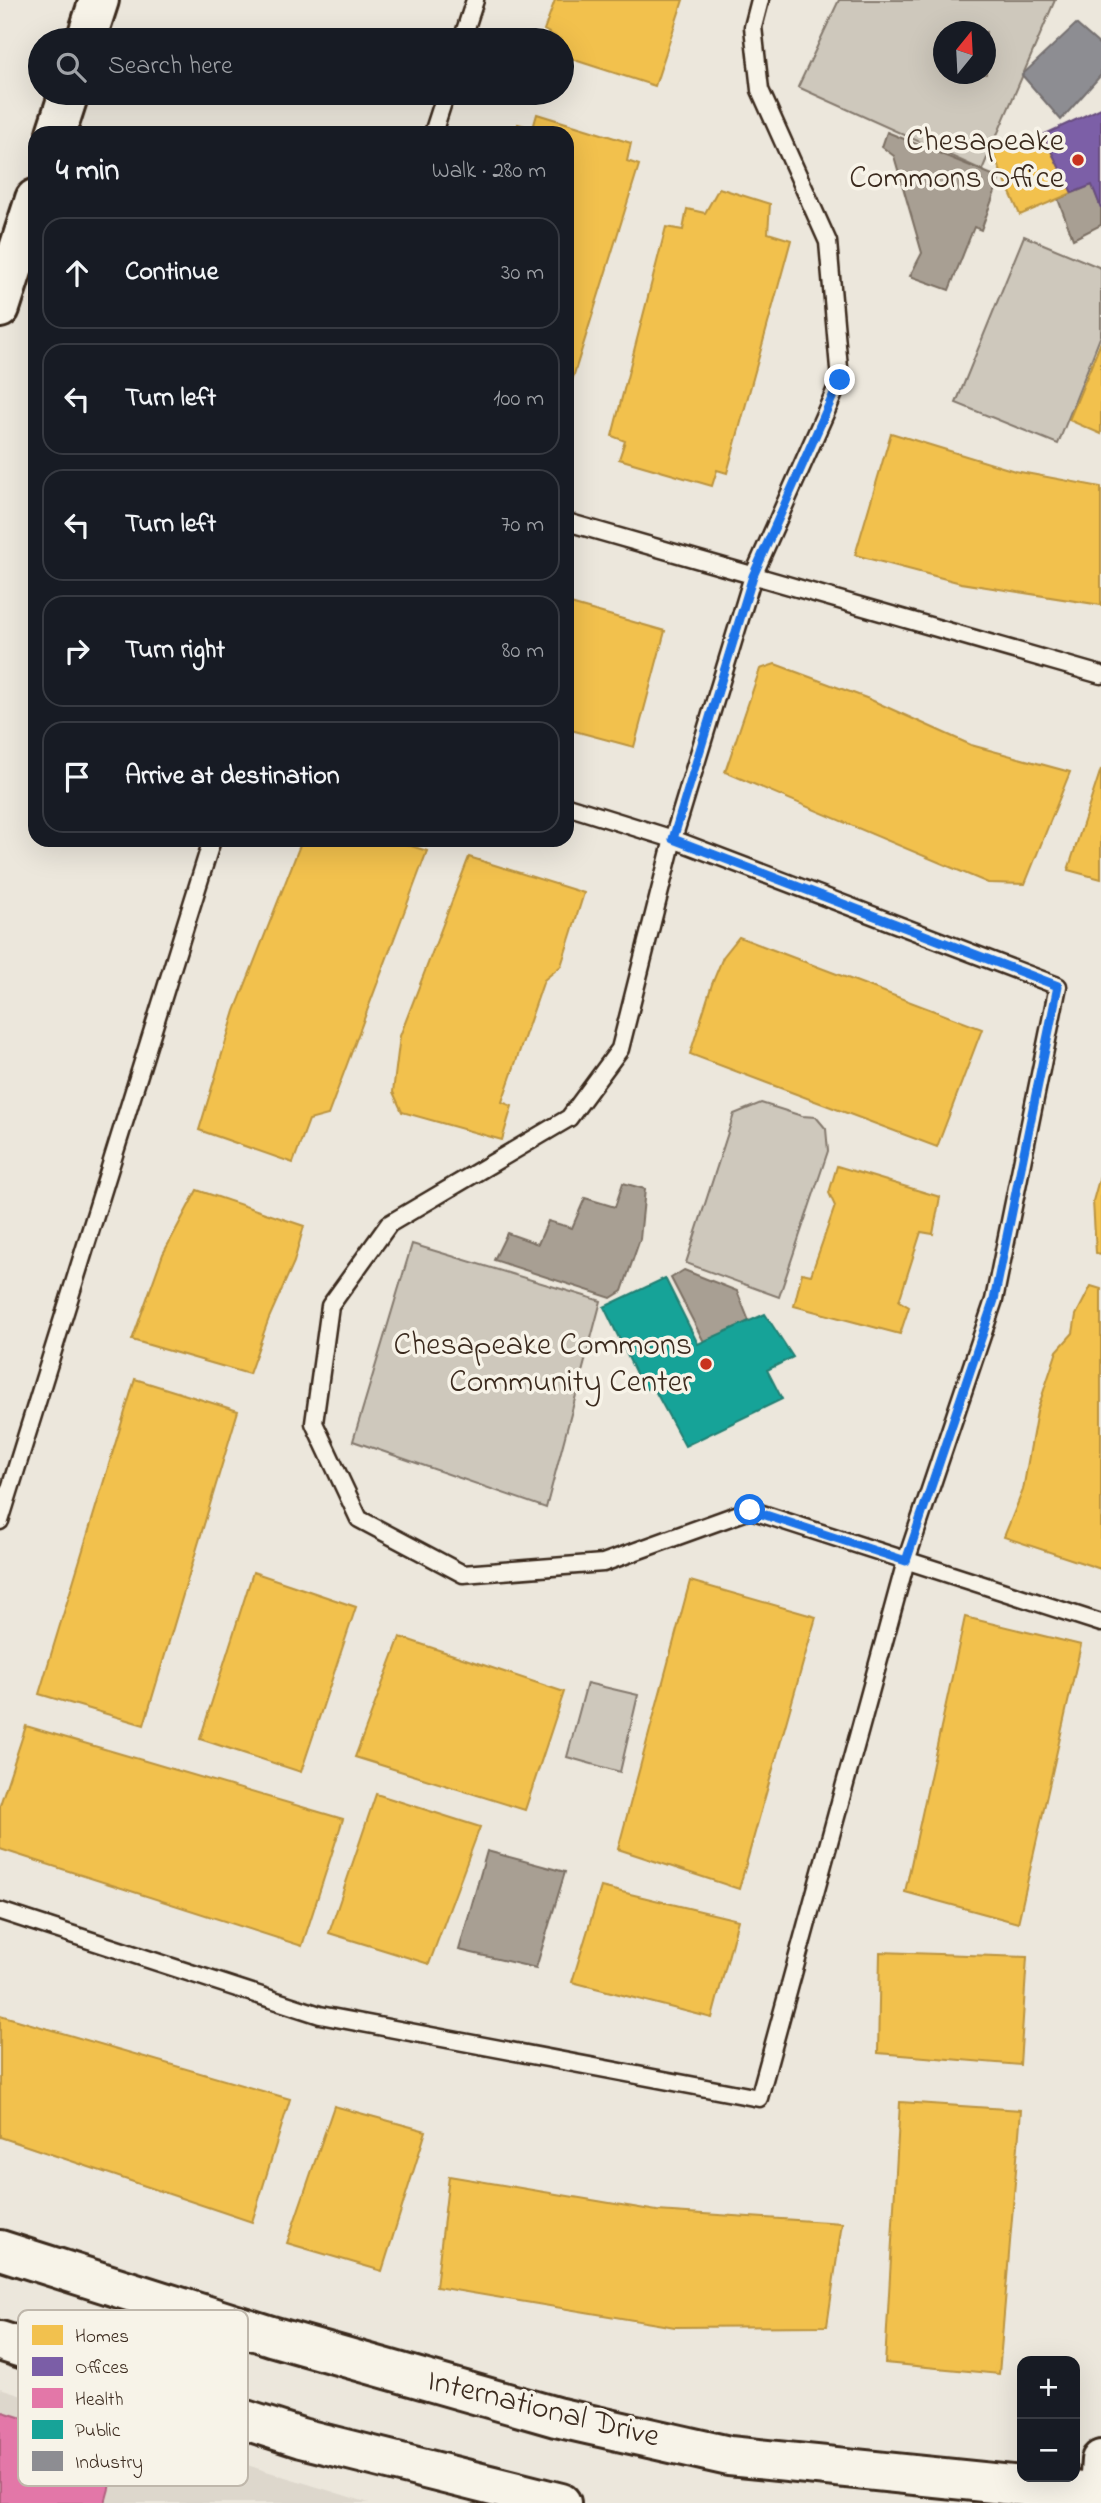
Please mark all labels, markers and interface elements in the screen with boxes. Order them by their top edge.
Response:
north arrow [933,21,996,84]
search box [28,28,574,105]
icon: search [52,48,90,86]
text: Search here [108,48,233,86]
place label: Chesapeake Commons Office [849,119,1065,203]
text: 4 min [56,150,119,194]
marker: Chesapeake Commons Office [1070,152,1086,168]
text: Walk · 280 m [432,155,546,188]
icon: ahead [58,254,96,292]
text: Continue [125,254,218,292]
text: 30 m [501,257,544,290]
route end [824,364,855,395]
icon: left [58,380,96,418]
text: Turn left [125,380,216,418]
text: 100 m [493,383,544,416]
icon: left [58,506,96,544]
text: Turn left [125,506,216,544]
text: 70 m [501,509,544,542]
icon: right [58,632,96,670]
text: Turn right [125,632,225,670]
text: 80 m [502,635,544,668]
icon: arrive [58,758,96,796]
text: Arrive at destination [125,758,340,796]
place label: Chesapeake Commons Community Center [393,1323,692,1407]
marker: Chesapeake Commons Community Center [698,1356,714,1372]
route start [734,1494,765,1525]
legend [18,2310,248,2486]
text: Homes [75,2324,129,2351]
text: Offices [75,2355,129,2382]
map controls [1017,2356,1080,2482]
button: + [1017,2356,1080,2419]
street label: International Drive [422,2358,665,2462]
text: Health [75,2387,123,2414]
text: Public [75,2418,121,2445]
button: − [1017,2419,1080,2482]
text: Industry [75,2450,143,2478]

